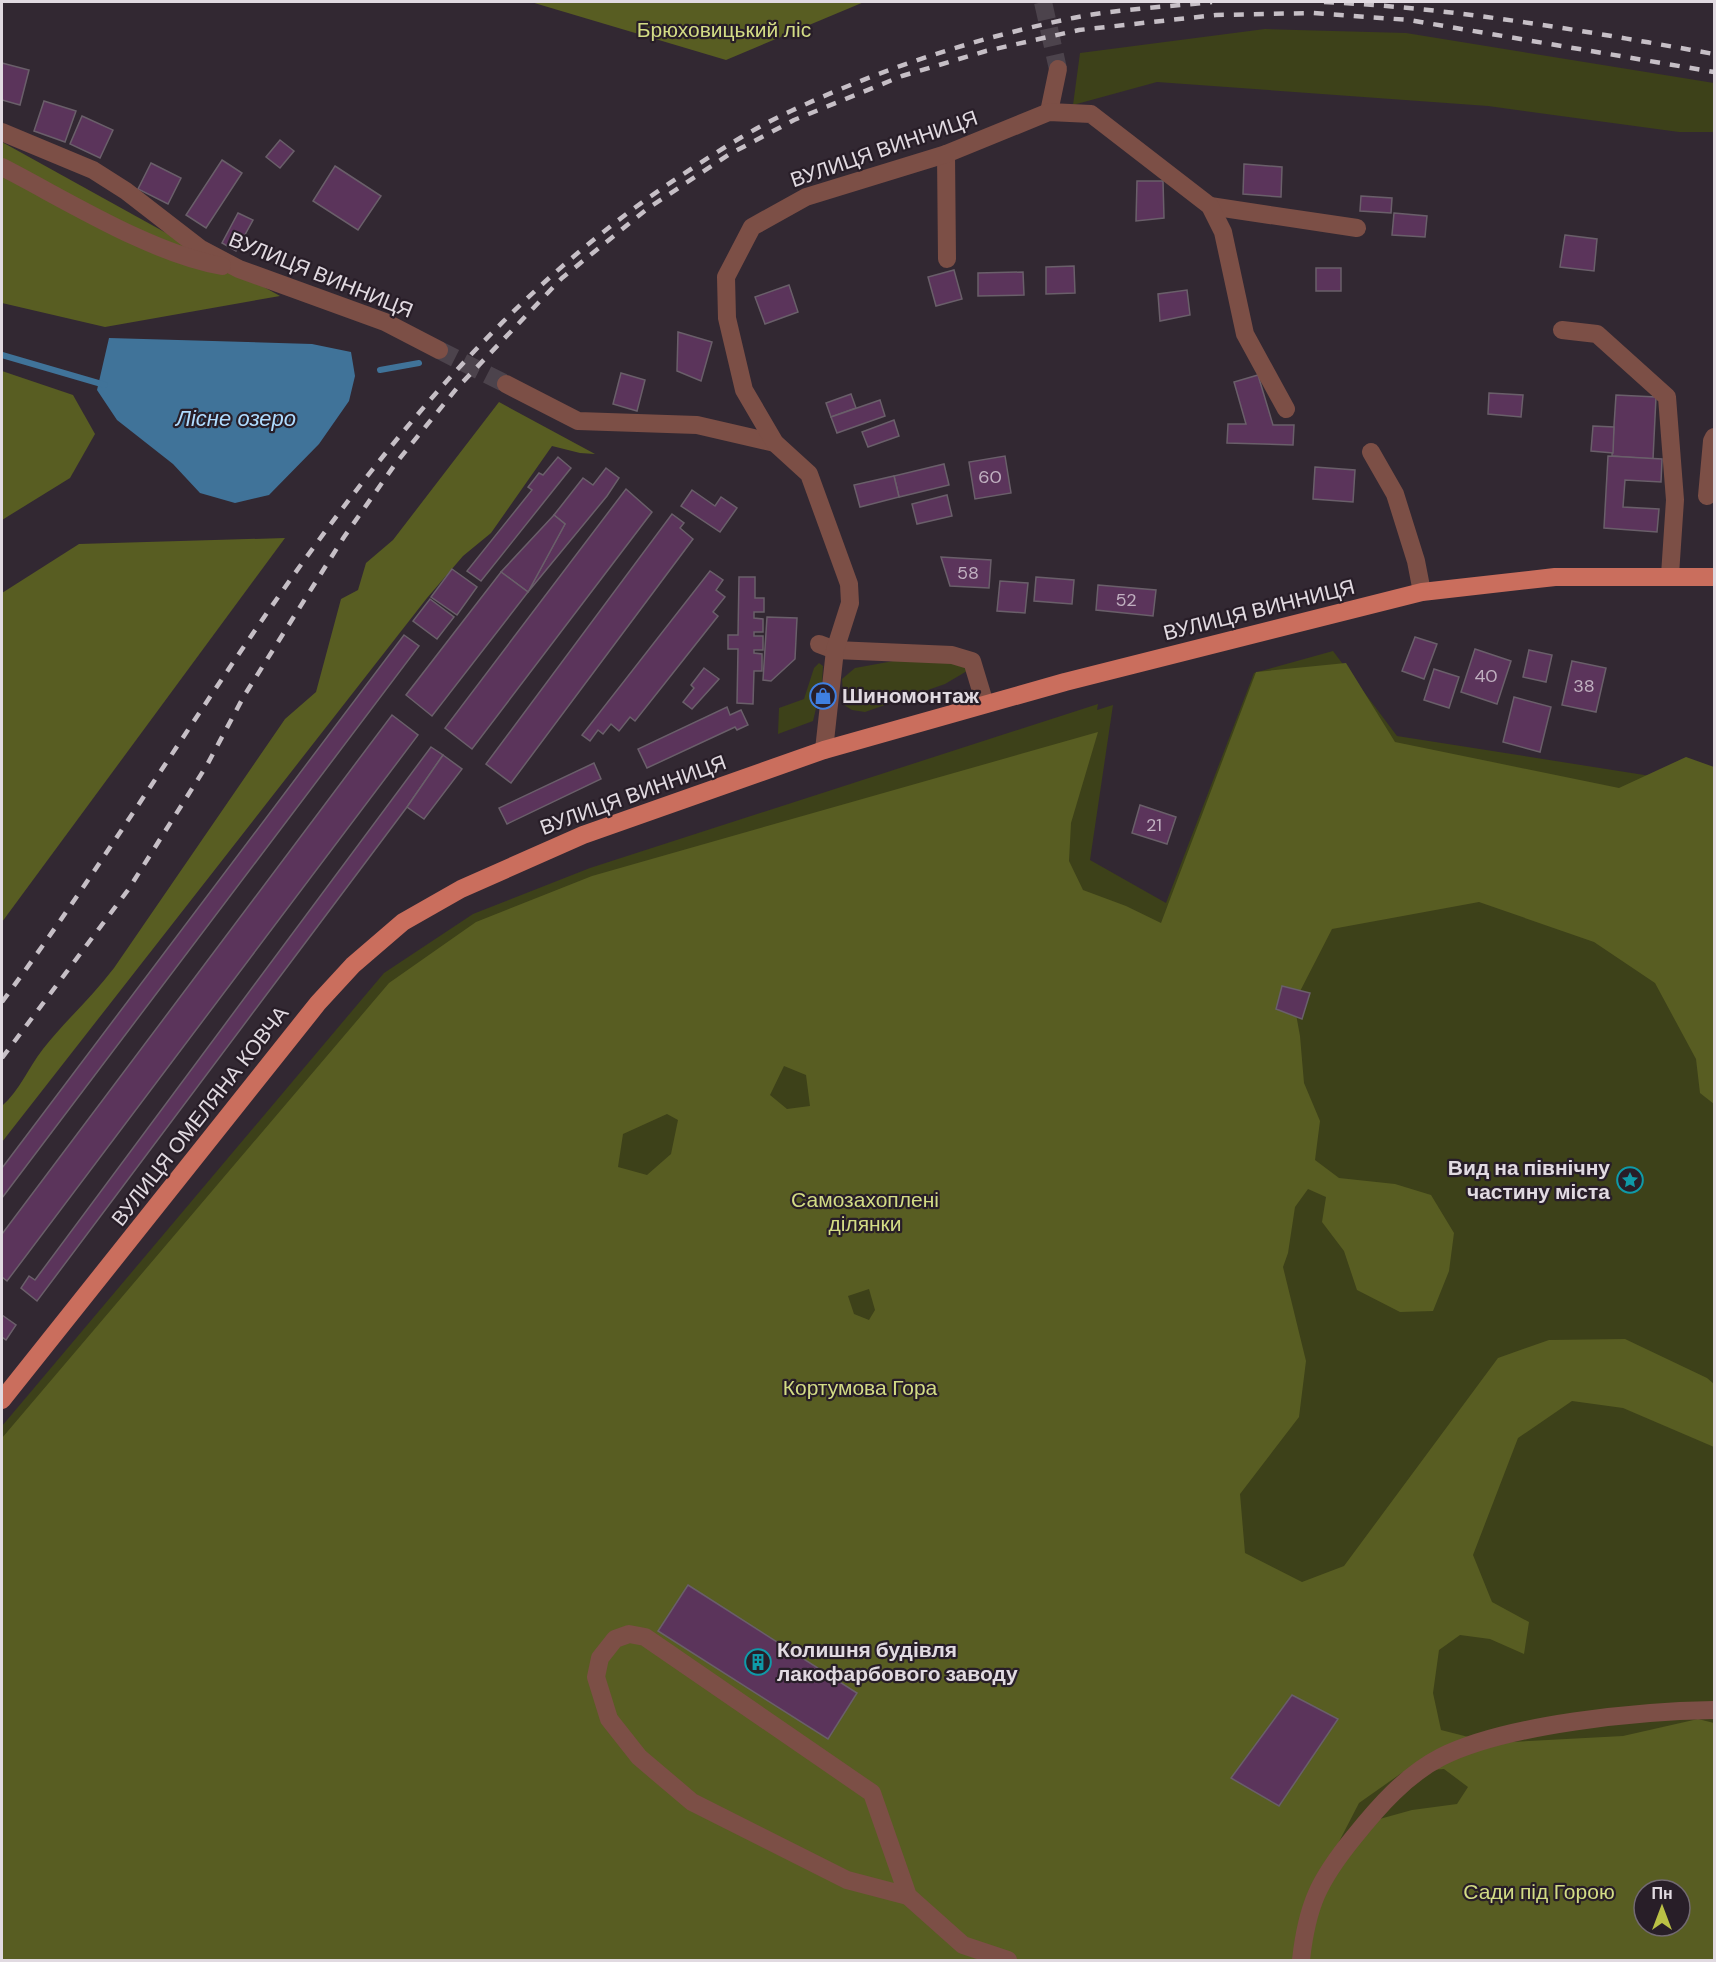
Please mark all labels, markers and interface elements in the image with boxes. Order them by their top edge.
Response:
park label: Брюховицький ліс [637,16,811,44]
street label: ВУЛИЦЯ ВИННИЦЯ [787,104,981,194]
street label: ВУЛИЦЯ ВИННИЦЯ [225,225,417,325]
water label: Лісне озеро [174,404,296,433]
house number: 60 [978,465,1002,489]
house number: 58 [957,561,979,585]
street label: ВУЛИЦЯ ВИННИЦЯ [1160,573,1358,647]
house number: 52 [1115,588,1137,612]
house number: 40 [1474,664,1498,688]
house number: 38 [1573,674,1595,698]
shop icon: Шиномонтаж [808,681,838,711]
place label: Шиномонтаж [842,682,980,710]
street label: ВУЛИЦЯ ВИННИЦЯ [536,748,730,842]
house number: 21 [1146,813,1162,837]
street label: ВУЛИЦЯ ОМЕЛЯНА КОВЧА [105,1000,295,1232]
place label: Вид на північну частину міста [1448,1154,1610,1206]
place icon: Вид на північну частину міста [1615,1165,1645,1195]
park label: Самозахоплені ділянки [791,1186,939,1238]
park label: Кортумова Гора [783,1374,938,1402]
place label: Колишня будівля лакофарбового заводу [777,1636,1018,1688]
building icon: Колишня будівля лакофарбового заводу [743,1647,773,1677]
park label: Сади під Горою [1463,1878,1615,1906]
north arrow [1632,1878,1692,1938]
text: Пн [1651,1883,1673,1904]

